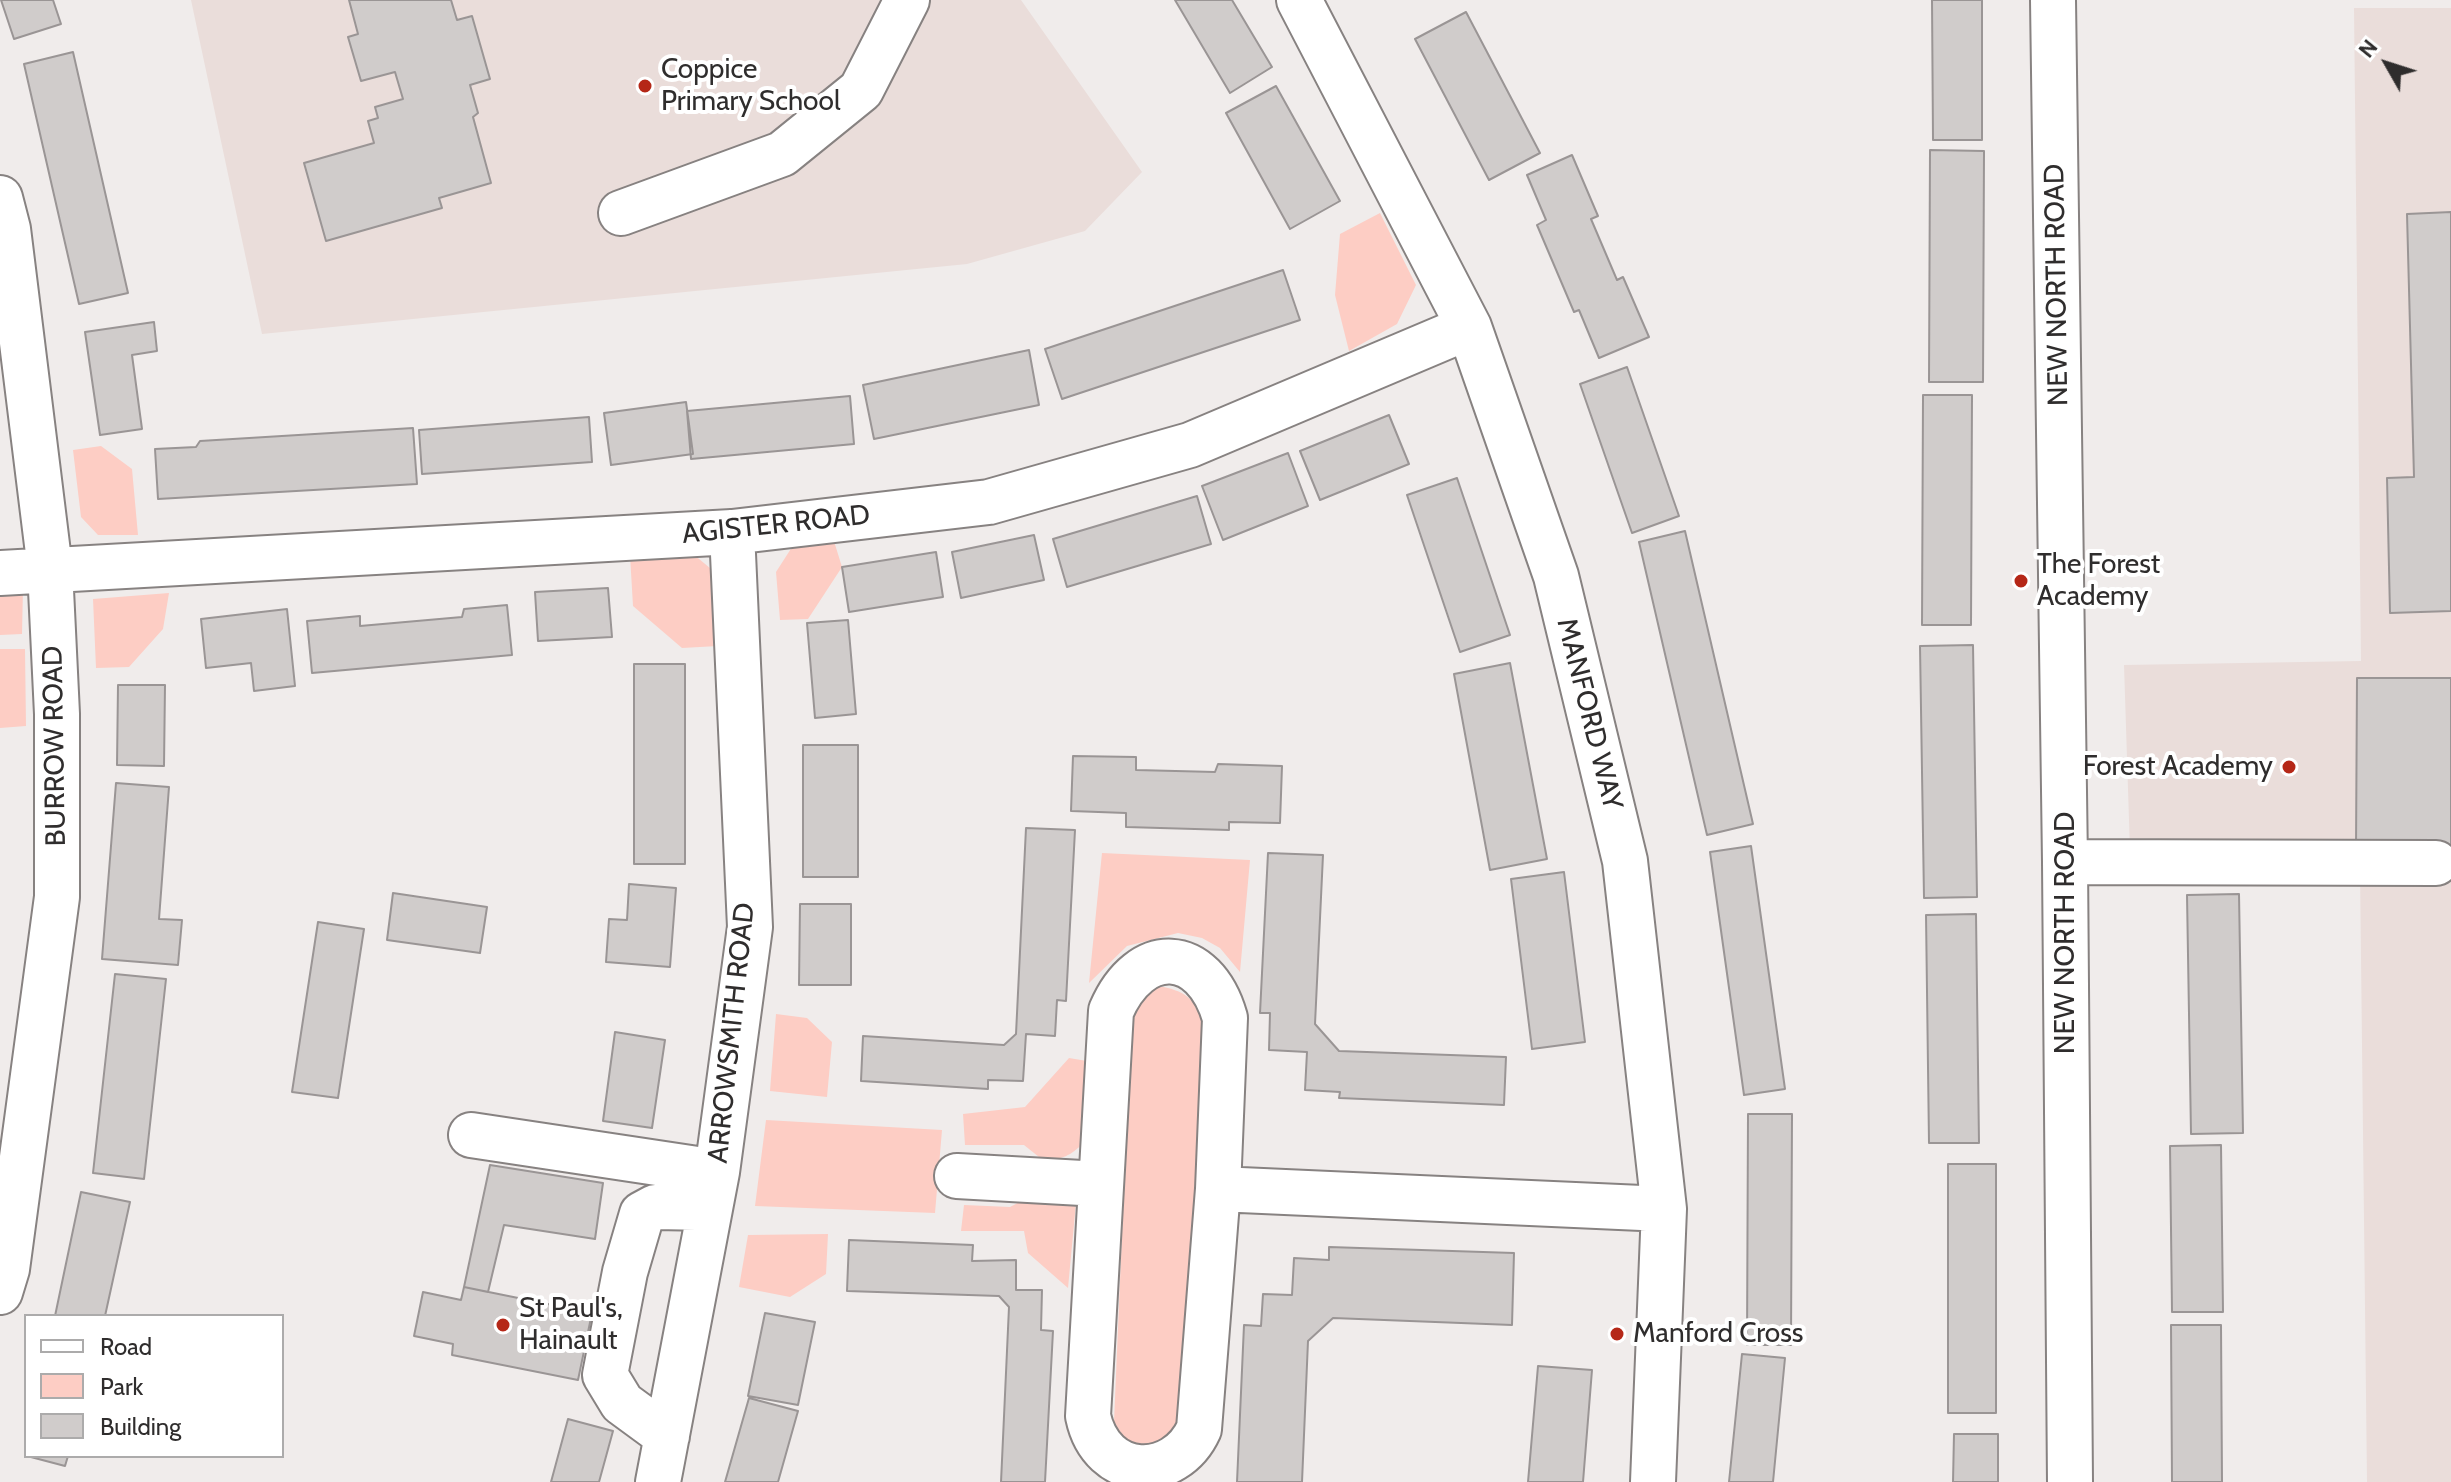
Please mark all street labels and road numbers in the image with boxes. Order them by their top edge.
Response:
street label: NEW NORTH ROAD [2038,163,2076,407]
street label: AGISTER ROAD [680,498,872,552]
street label: MANFORD WAY [1549,615,1629,813]
street label: BURROW ROAD [36,645,74,847]
street label: NEW NORTH ROAD [2049,812,2083,1054]
street label: ARROWSMITH ROAD [702,901,762,1165]

